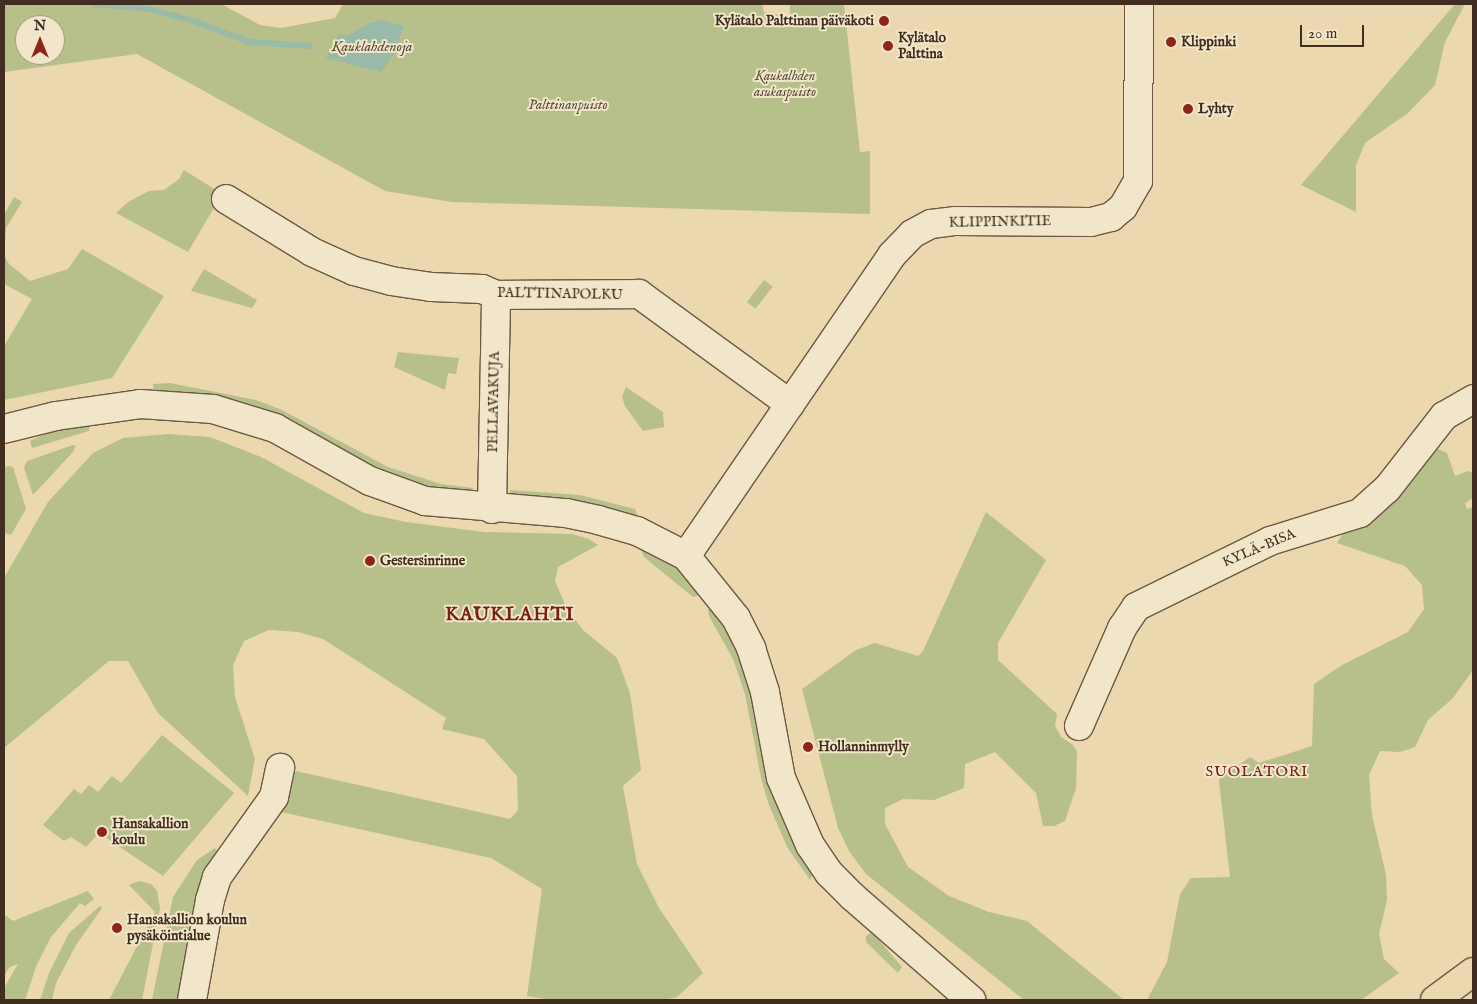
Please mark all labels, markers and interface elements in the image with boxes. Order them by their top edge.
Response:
place label: Kylätalo Palttinan päiväkoti [715,13,874,29]
north arrow [15,15,65,65]
marker: Kylätalo Palttinan päiväkoti [878,15,890,27]
scale bar [1302,15,1366,47]
text: N [34,17,46,35]
text: 20 m [1308,24,1337,43]
place label: Kylätalo Palttina [898,30,946,62]
place label: Klippinki [1181,34,1236,50]
marker: Klippinki [1165,36,1177,48]
water label: Kauklahdenoja [331,38,413,56]
marker: Kylätalo Palttina [882,40,894,52]
park label: Kaukalhden asukaspuisto [754,68,816,100]
park label: Palttinanpuisto [528,97,608,113]
place label: Lyhty [1198,101,1234,117]
marker: Lyhty [1182,103,1194,115]
street label: KLIPPINKITIE [949,213,1051,231]
street label: PALTTINAPOLKU [497,285,623,303]
street label: PELLAVAKUJA [485,351,503,453]
street label: KYLÄ-BISA [1220,525,1298,571]
place label: Gestersinrinne [380,553,465,569]
marker: Gestersinrinne [364,555,376,567]
district label: KAUKLAHTI [444,605,576,627]
place label: Hollanninmylly [818,739,909,755]
marker: Hollanninmylly [802,741,814,753]
district label: SUOLATORI [1204,763,1310,781]
place label: Hansakallion koulu [112,816,188,849]
marker: Hansakallion koulu [96,826,108,838]
place label: Hansakallion koulun pysäköintialue [127,912,247,944]
marker: Hansakallion koulun pysäköintialue [111,922,123,934]

